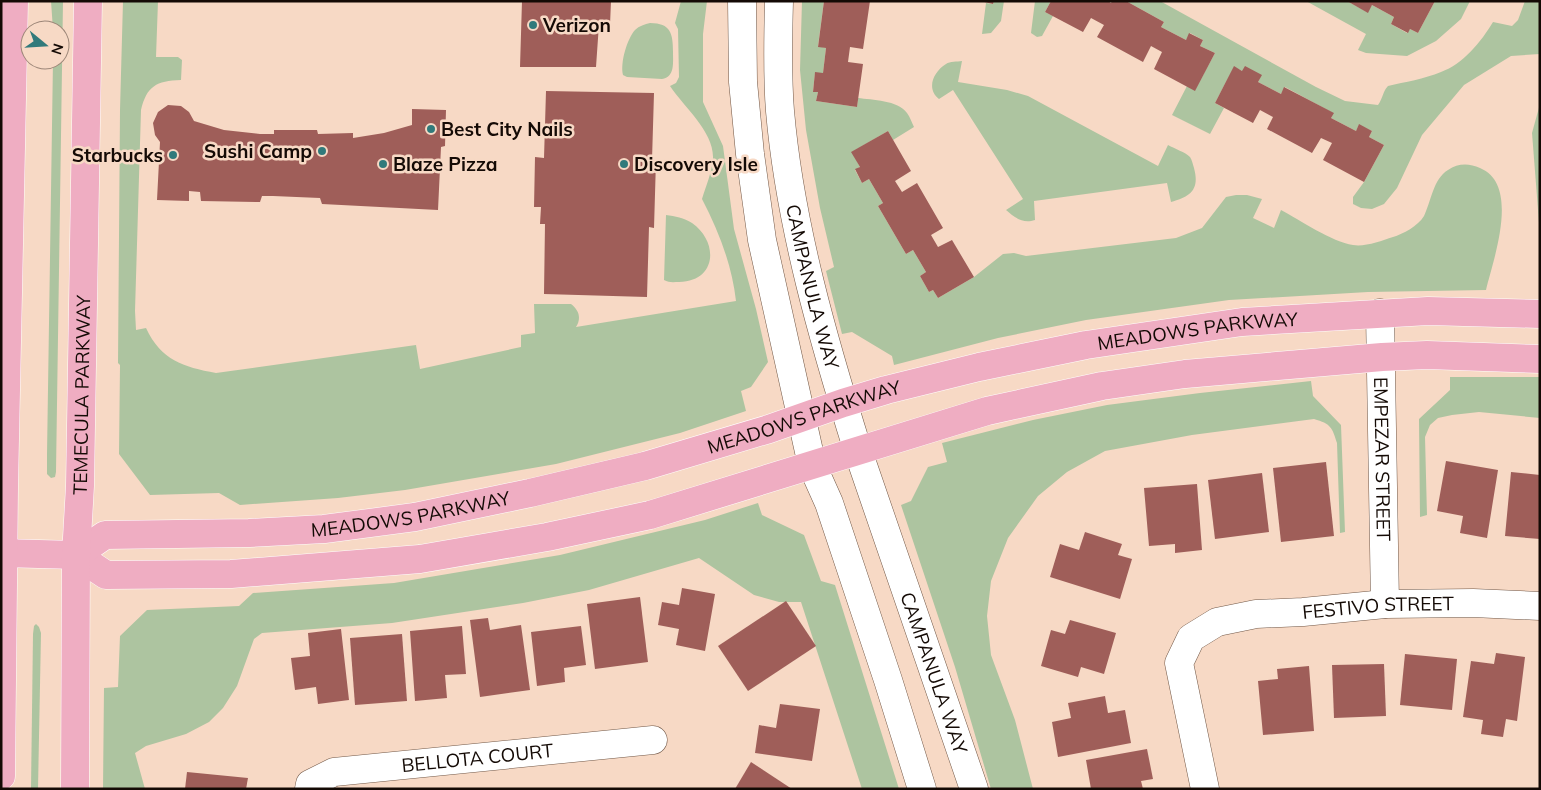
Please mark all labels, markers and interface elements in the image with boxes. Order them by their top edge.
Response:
place label: Verizon [542,13,611,37]
marker: Verizon [527,19,539,31]
north arrow [20,20,70,70]
text: N [47,41,68,57]
place label: Best City Nails [441,117,573,141]
marker: Best City Nails [425,123,437,135]
place label: Sushi Camp [204,139,312,163]
place label: Starbucks [72,143,163,167]
marker: Sushi Camp [316,145,328,157]
marker: Starbucks [167,149,179,161]
place label: Blaze Pizza [393,152,498,176]
place label: Discovery Isle [634,152,758,176]
marker: Blaze Pizza [377,158,389,170]
marker: Discovery Isle [618,158,630,170]
street label: CAMPANULA WAY [781,202,845,373]
street label: TEMECULA PARKWAY [67,294,95,496]
street label: MEADOWS PARKWAY [1096,307,1299,355]
street label: MEADOWS PARKWAY [704,375,903,459]
street label: EMPEZAR STREET [1369,377,1396,542]
street label: MEADOWS PARKWAY [310,485,513,542]
street label: CAMPANULA WAY [895,589,973,757]
street label: FESTIVO STREET [1301,591,1455,624]
street label: BELLOTA COURT [400,738,555,777]

